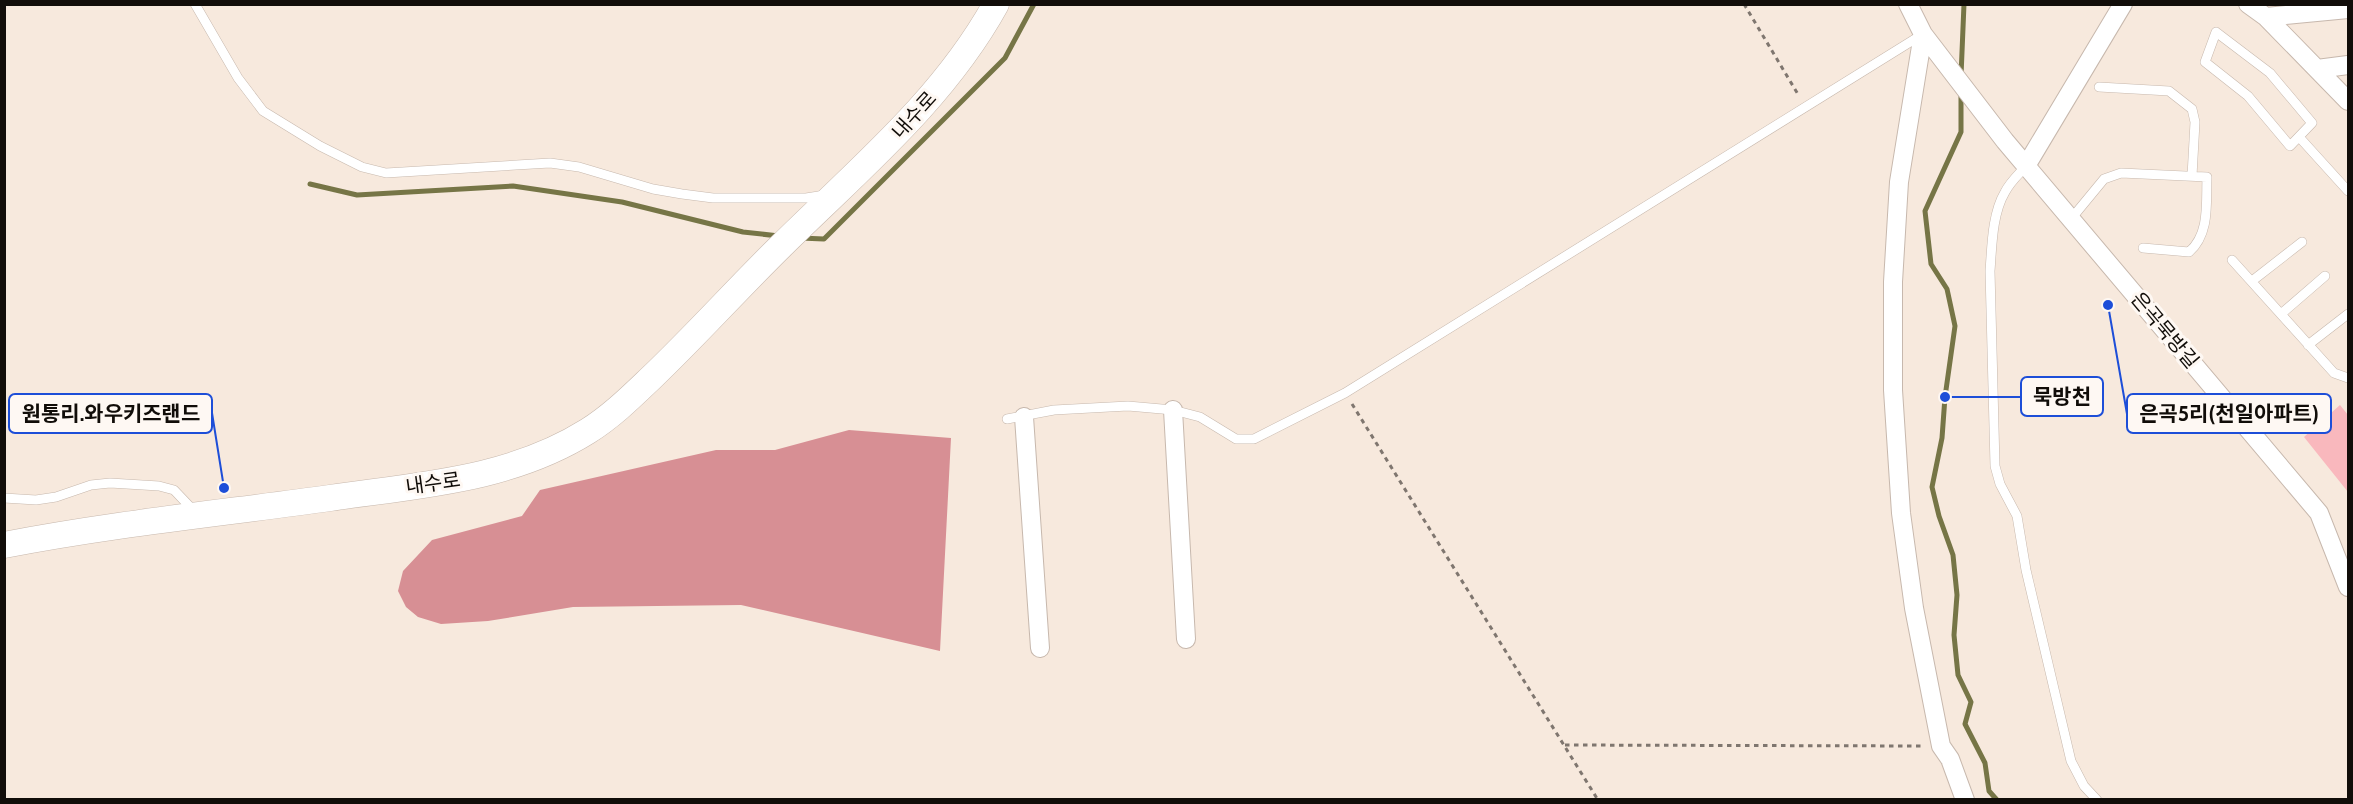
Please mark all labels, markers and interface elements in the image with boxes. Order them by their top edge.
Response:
street label: 내수로 [887,86,941,144]
street label: 은곡묵방길 [2126,287,2204,373]
callout: 묵방천 [2021,377,2103,416]
text: 묵방천 [2033,384,2091,409]
callout: 원통리.와우키즈랜드 [9,394,212,433]
callout: 은곡5리(천일아파트) [2127,394,2331,433]
text: 원통리.와우키즈랜드 [22,401,200,426]
text: 은곡5리(천일아파트) [2139,401,2319,426]
street label: 내수로 [404,467,462,499]

